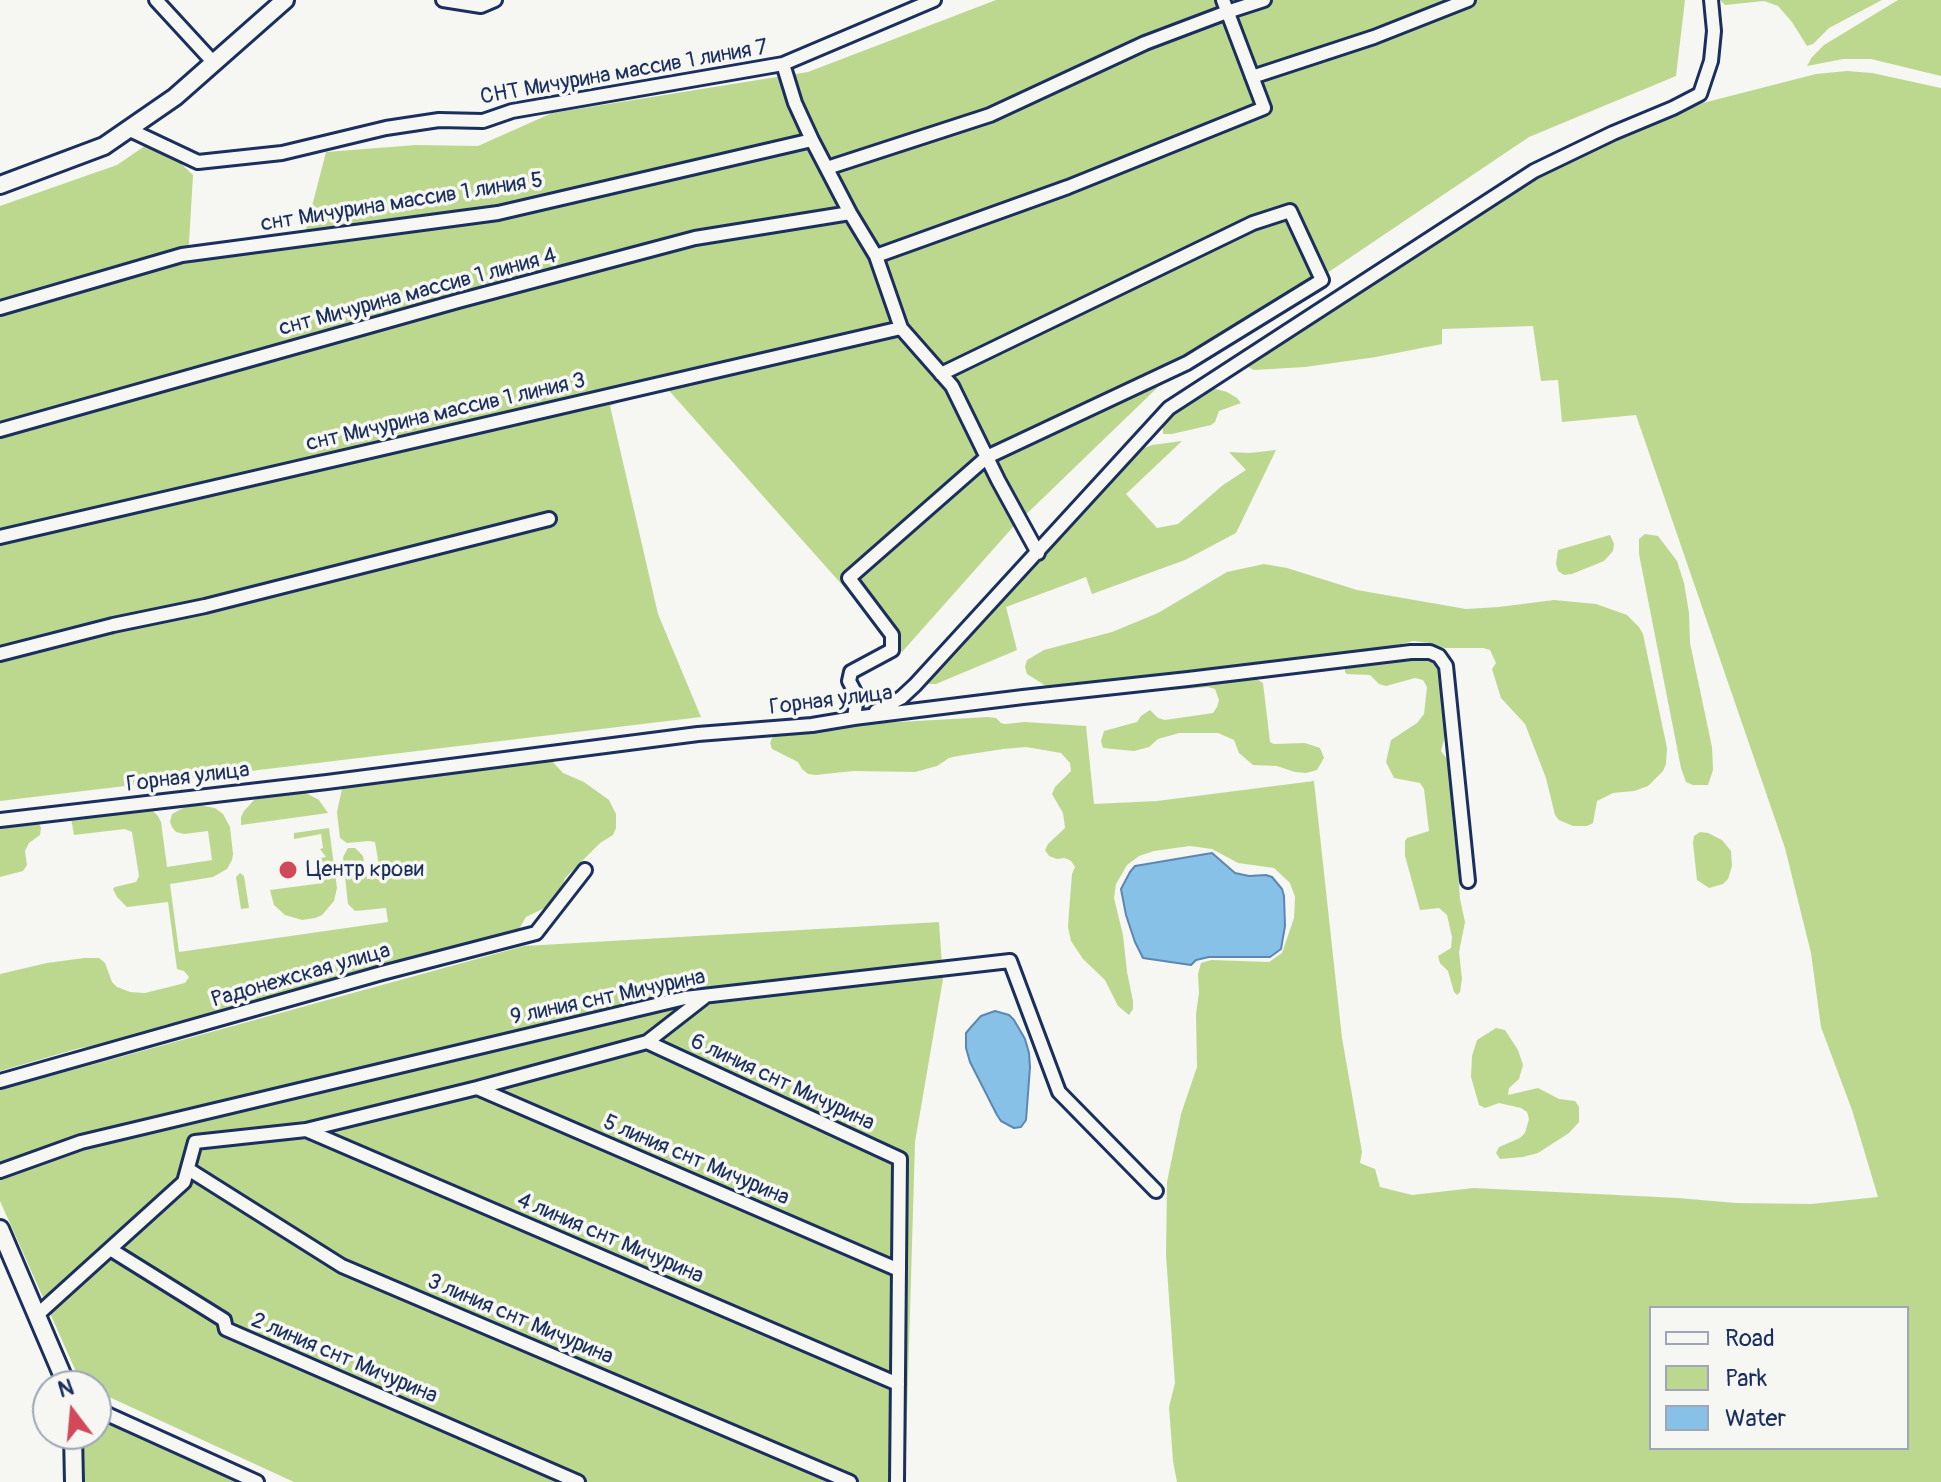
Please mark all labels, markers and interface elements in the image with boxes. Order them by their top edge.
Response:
street label: СНТ Мичурина массив 1 линия 7 [478,35,770,111]
street label: снт Мичурина массив 1 линия 5 [259,168,545,238]
street label: снт Мичурина массив 1 линия 4 [276,243,560,343]
street label: снт Мичурина массив 1 линия 3 [304,368,588,458]
street label: Горная улица [768,680,894,722]
street label: Горная улица [125,757,251,799]
place label: Центр крови [306,857,424,883]
marker: Центр крови [277,859,299,881]
street label: Радонежская улица [209,938,393,1014]
street label: 9 линия снт Мичурина [508,964,708,1032]
street label: 6 линия снт Мичурина [686,1029,878,1137]
street label: 5 линия снт Мичурина [599,1110,793,1212]
street label: 4 линия снт Мичурина [513,1188,707,1290]
street label: 3 линия снт Мичурина [423,1269,617,1371]
legend [1649,1306,1909,1450]
street label: 2 линия снт Мичурина [247,1308,441,1410]
text: Road [1725,1324,1775,1353]
text: Park [1725,1364,1767,1393]
north arrow [32,1370,112,1450]
text: N [55,1373,77,1404]
text: Water [1725,1404,1786,1433]

